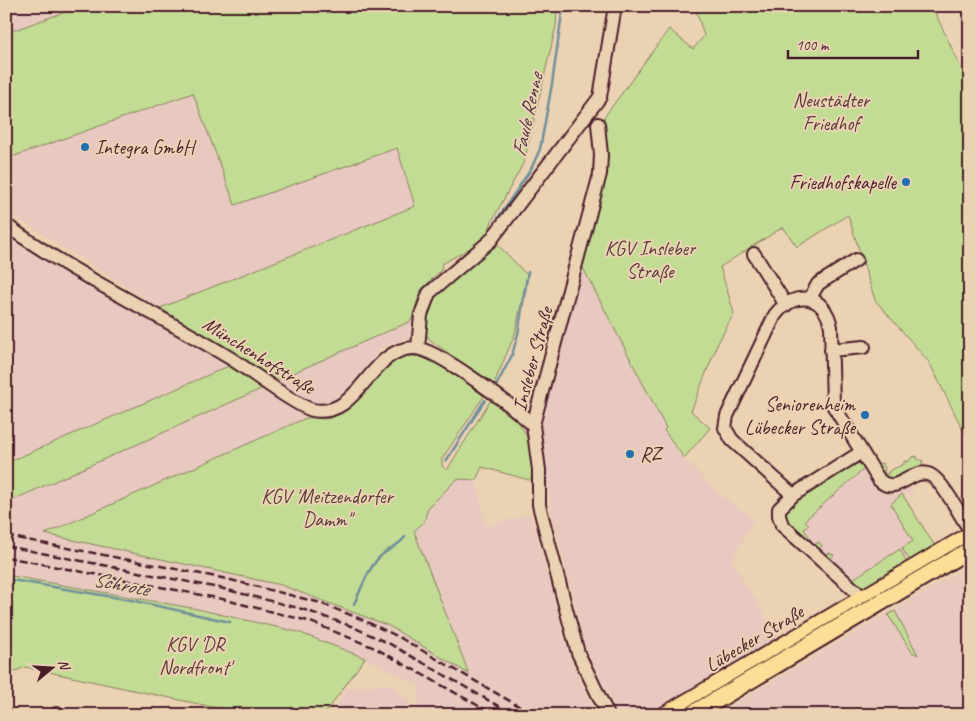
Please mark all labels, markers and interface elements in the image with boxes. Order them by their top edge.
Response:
scale bar [788,28,918,60]
text: 100 m [796,36,830,55]
water label: Faule Renne [506,68,549,159]
park label: Neustädter Friedhof [793,88,871,136]
place label: Integra GmbH [95,135,197,160]
marker: Integra GmbH [79,141,91,153]
place label: Friedhofskapelle [790,170,897,195]
marker: Friedhofskapelle [900,176,912,188]
park label: KGV Insleber Straße [605,236,697,284]
street label: Insleber Straße [507,303,559,414]
street label: Münchenhofstraße [198,311,321,401]
place label: Seniorenheim Lübecker Straße [745,392,857,440]
marker: Seniorenheim Lübecker Straße [859,409,871,421]
place label: RZ [640,442,664,467]
marker: RZ [624,448,636,460]
park label: KGV 'Meitzendorfer Damm" [261,484,394,532]
water label: Schrote [91,566,154,603]
street label: Lübecker Straße [701,599,809,678]
park label: KGV 'DR Nordfront' [159,632,235,680]
north arrow [28,644,78,694]
text: N [54,657,74,673]

